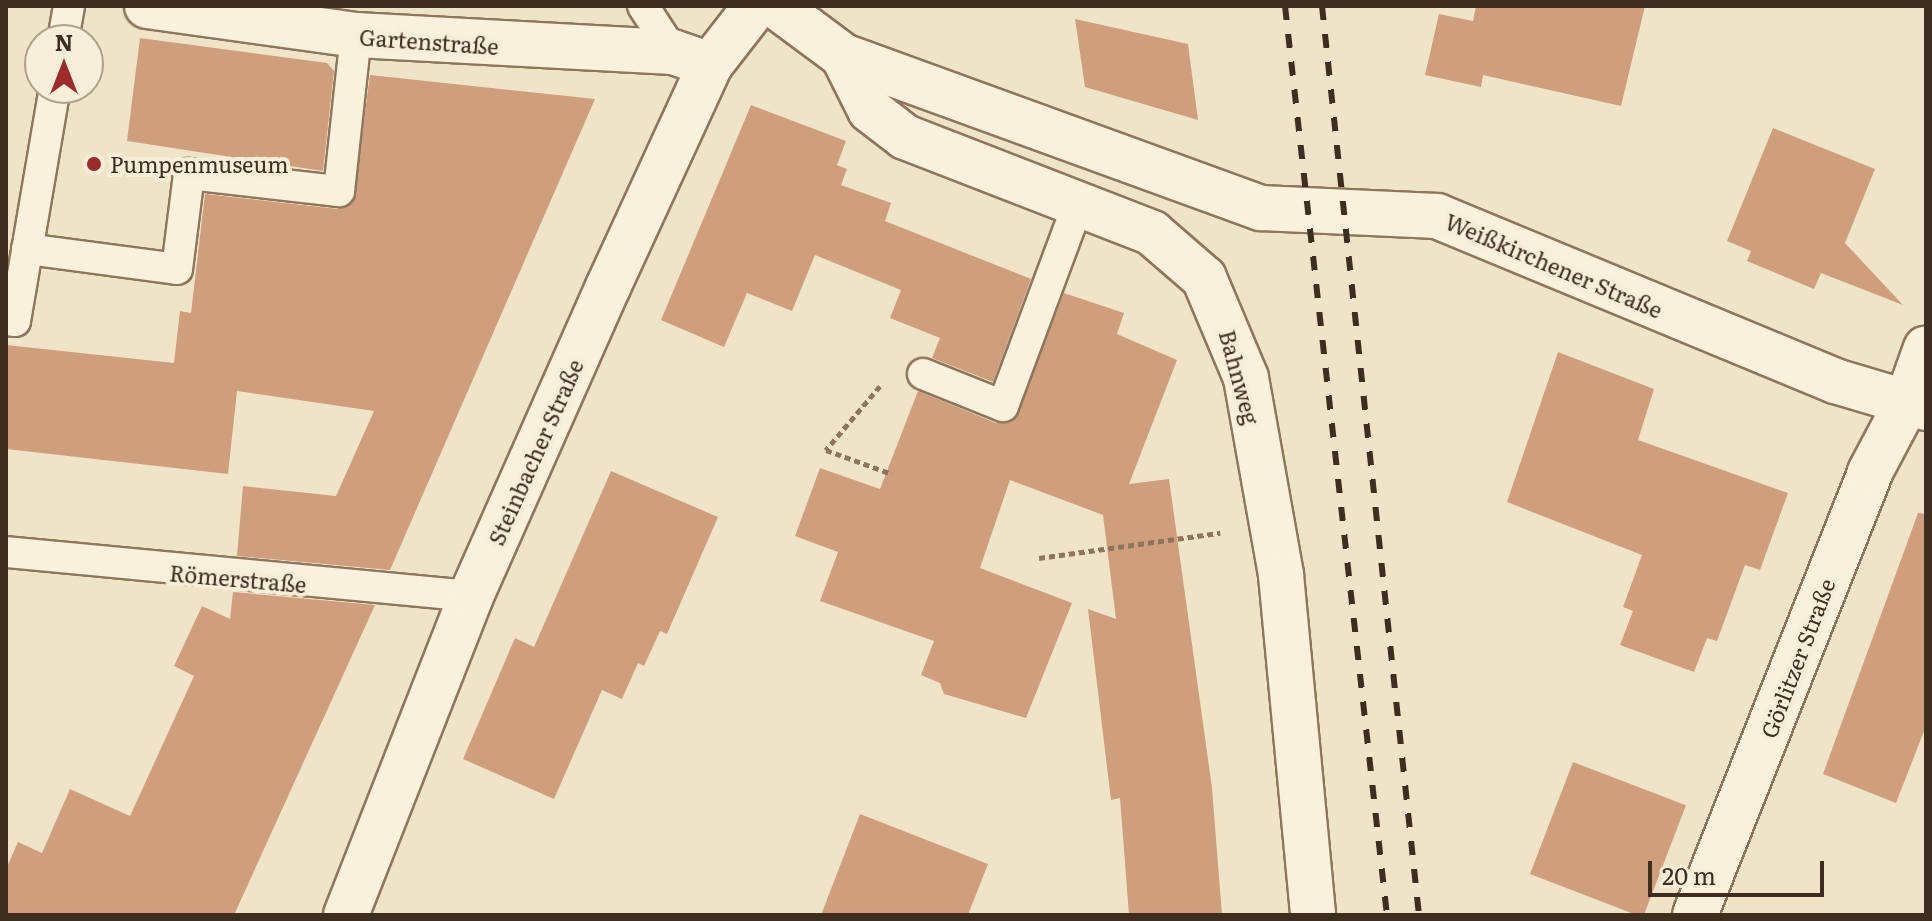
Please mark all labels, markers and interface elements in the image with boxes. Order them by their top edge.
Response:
street label: Gartenstraße [358,23,500,59]
north arrow [24,24,104,104]
text: N [55,25,73,58]
place label: Pumpenmuseum [110,151,289,177]
marker: Pumpenmuseum [85,155,103,173]
street label: Weißkirchener Straße [1441,207,1667,323]
street label: Bahnweg [1215,327,1265,427]
street label: Steinbacher Straße [482,355,588,549]
street label: Römerstraße [168,559,308,597]
street label: Görlitzer Straße [1754,575,1840,741]
scale bar [1652,845,1828,895]
text: 20 m [1662,857,1716,892]

